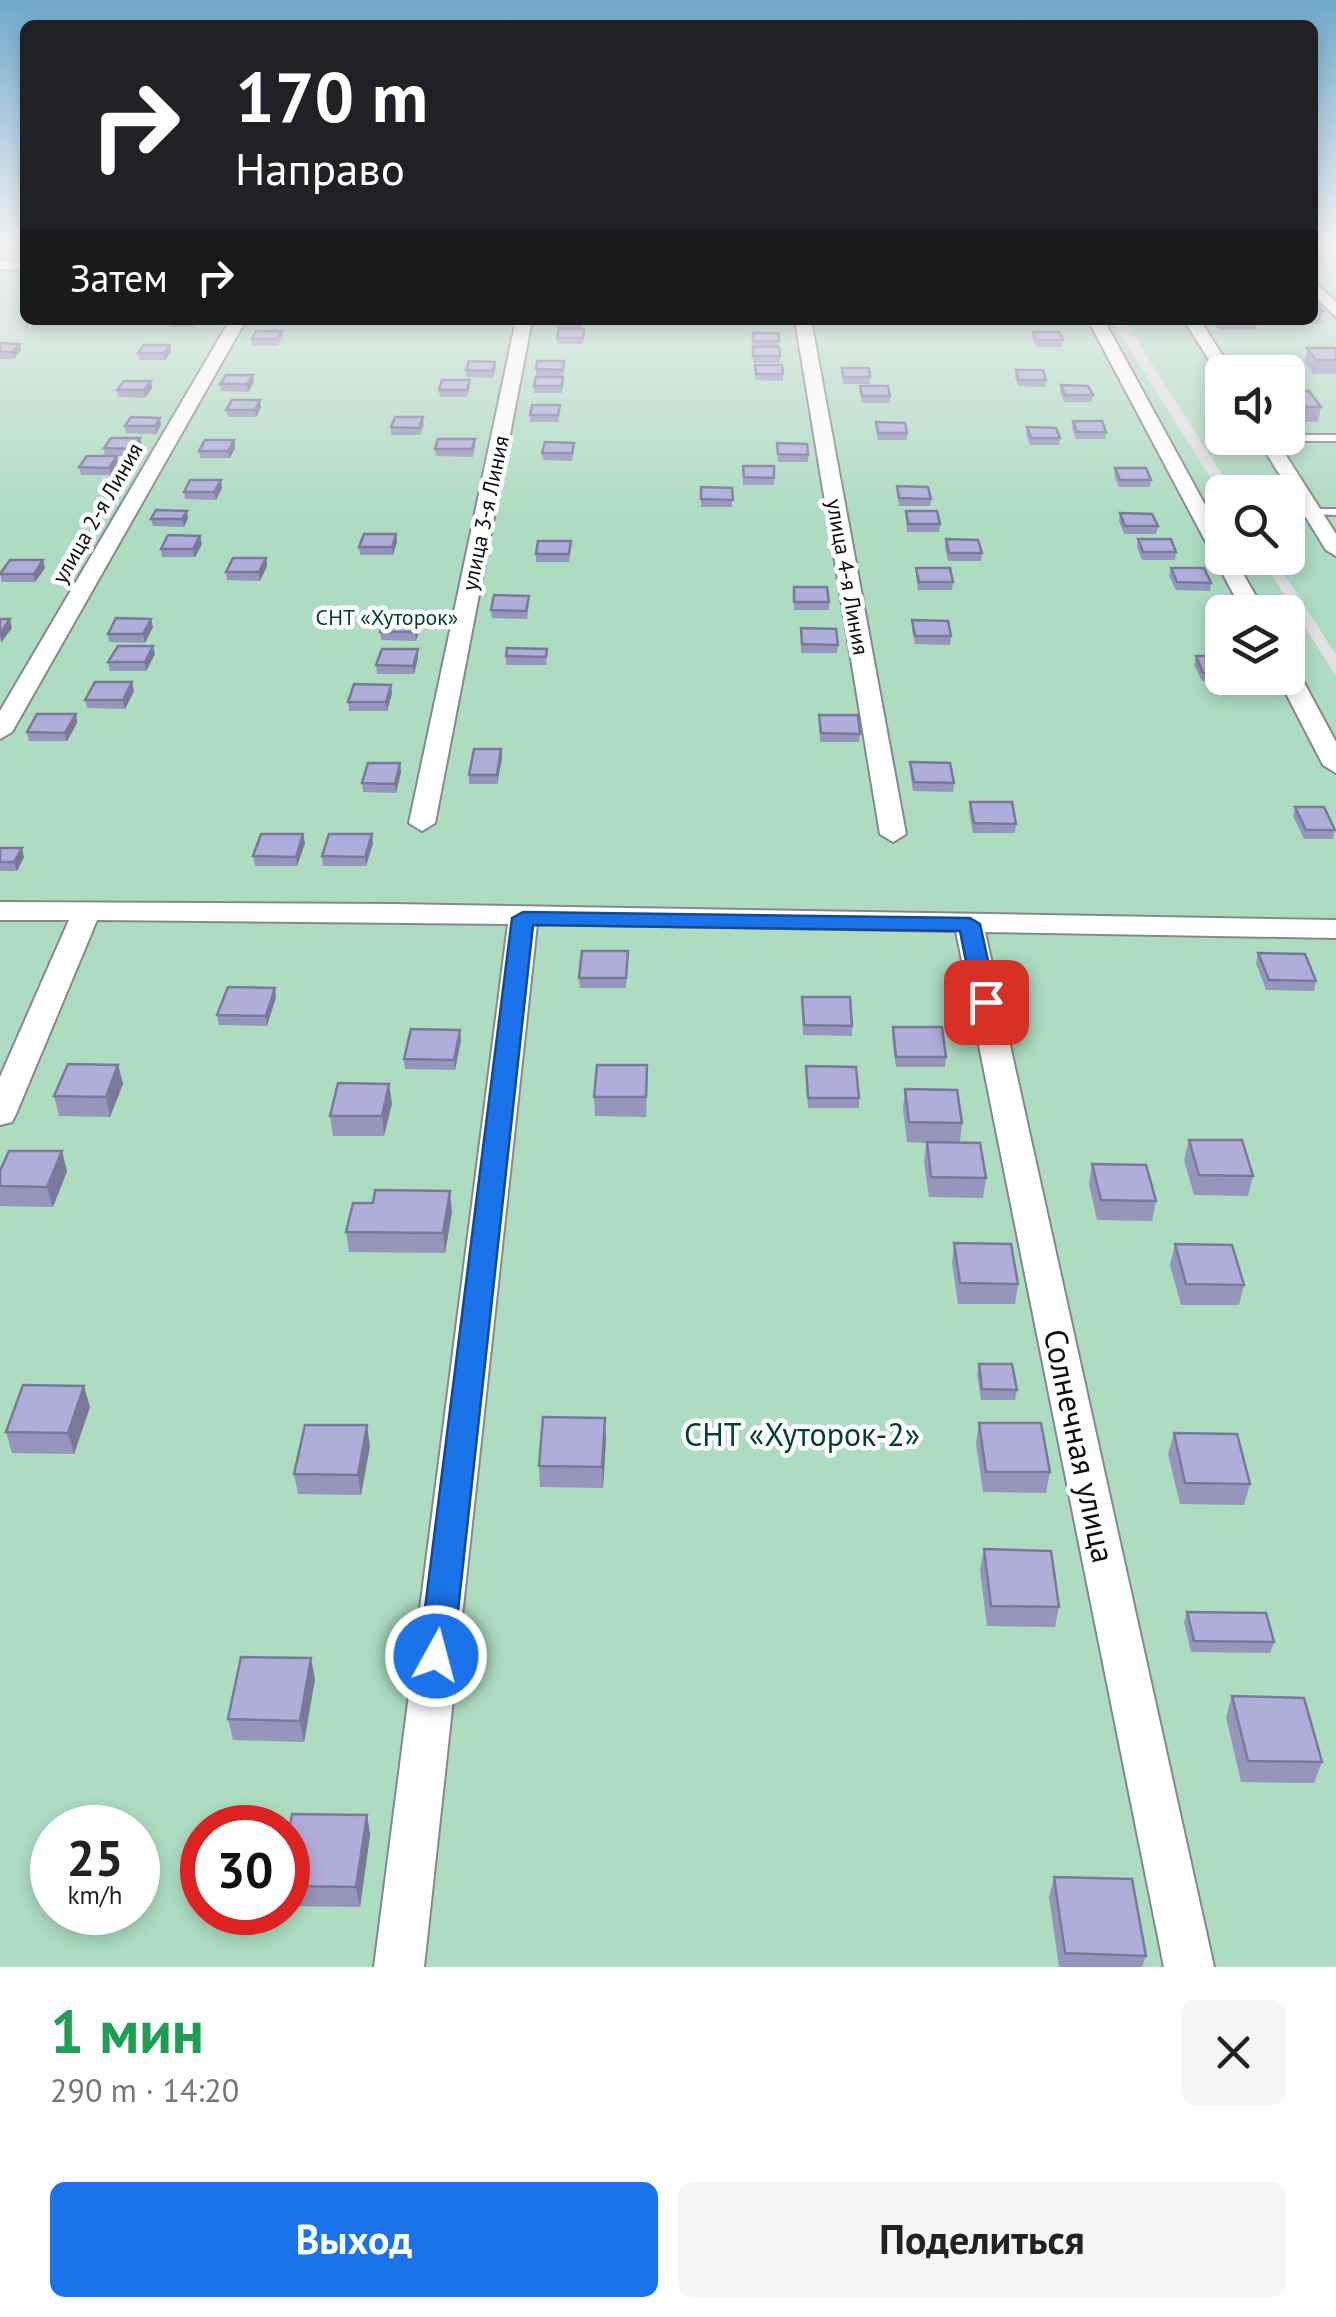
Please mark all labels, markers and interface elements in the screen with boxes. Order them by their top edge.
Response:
text: 170 m [235,51,428,141]
icon: right [70,60,200,190]
text: Направо [235,139,405,197]
icon: right [188,250,243,305]
text: Затем [70,253,168,302]
map controls [1205,355,1305,695]
button: sound [1205,355,1305,455]
street label: улица 3-я Линия [455,433,515,593]
street label: улица 2-я Линия [45,438,149,588]
button: search [1205,475,1305,575]
street label: улица 4-я Линия [820,497,876,657]
button: layers [1205,595,1305,695]
park label: СНТ «Хуторок» [316,603,458,631]
pin [944,960,1029,1045]
icon: arrive [959,975,1014,1030]
street label: Солнечная улица [1035,1325,1125,1566]
park label: СНТ «Хуторок-2» [684,1413,920,1455]
position arrow [384,1604,488,1708]
speed limit sign: 30 [180,1805,310,1935]
text: 25 [67,1825,123,1890]
text: km/h [68,1879,122,1911]
text: 1 мин [50,1992,204,2070]
button: close [1181,2000,1286,2105]
text: 290 m · 14:20 [50,2069,239,2111]
button: Выход [50,2182,658,2297]
button: Поделиться [678,2182,1286,2297]

